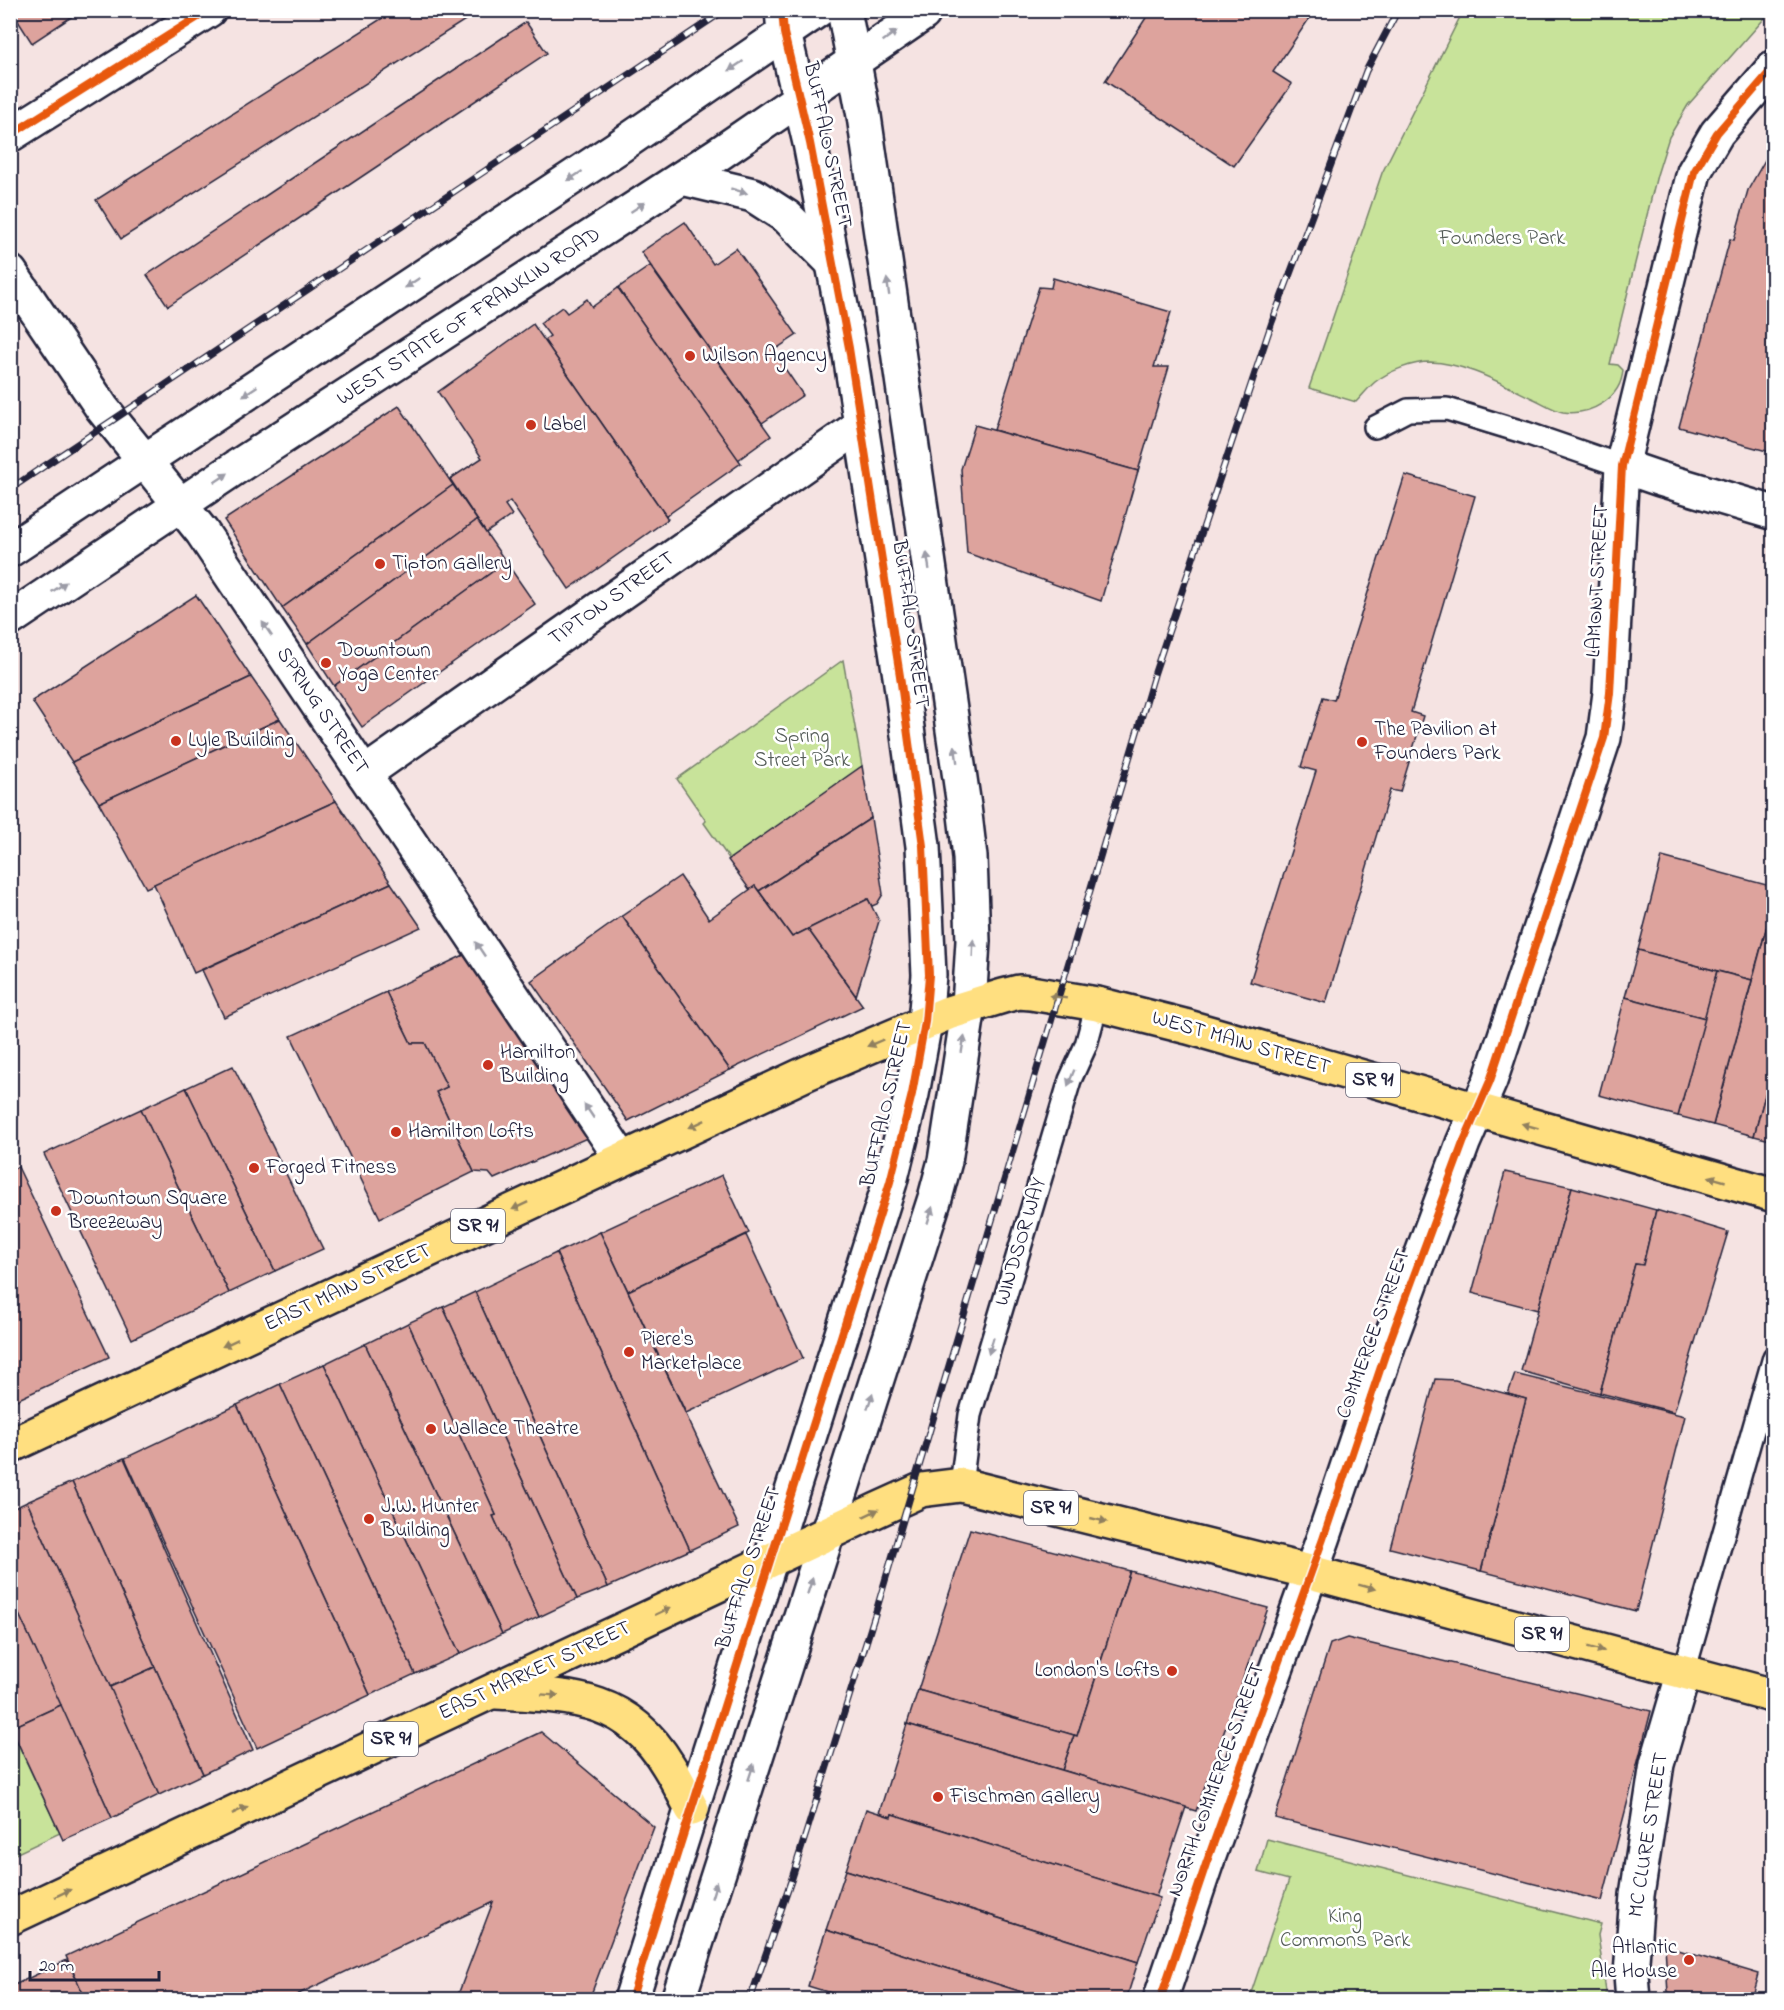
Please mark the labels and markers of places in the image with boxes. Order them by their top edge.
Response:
place label: Wilson Agency [702,341,827,373]
marker: Wilson Agency [683,349,697,363]
place label: Label [543,410,586,440]
marker: Label [524,418,538,432]
place label: Tipton Gallery [392,549,512,581]
marker: Tipton Gallery [373,557,387,571]
place label: Downtown Yoga Center [337,636,439,692]
marker: Downtown Yoga Center [319,656,333,670]
place label: The Pavilion at Founders Park [1373,715,1501,769]
place label: Lyle Building [188,726,294,758]
marker: Lyle Building [169,734,183,748]
marker: The Pavilion at Founders Park [1355,735,1369,749]
place label: Hamilton Building [499,1038,575,1094]
marker: Hamilton Building [481,1058,495,1072]
place label: Hamilton Lofts [408,1117,534,1147]
marker: Hamilton Lofts [389,1125,403,1139]
place label: Forged Fitness [265,1153,397,1185]
marker: Forged Fitness [247,1161,261,1175]
place label: Downtown Square Breezeway [67,1184,228,1240]
marker: Downtown Square Breezeway [49,1204,63,1218]
place label: Piere's Marketplace [641,1325,742,1379]
marker: Piere's Marketplace [622,1345,636,1359]
place label: Wallace Theatre [443,1414,579,1444]
marker: Wallace Theatre [424,1422,438,1436]
place label: J.W. Hunter Building [380,1492,479,1548]
marker: J.W. Hunter Building [362,1512,376,1526]
place label: London's Lofts [1034,1656,1160,1686]
marker: London's Lofts [1165,1664,1179,1678]
place label: Fischman Gallery [949,1782,1100,1814]
marker: Fischman Gallery [931,1790,945,1804]
place label: Atlantic Ale House [1591,1933,1678,1987]
marker: Atlantic Ale House [1682,1953,1696,1967]

